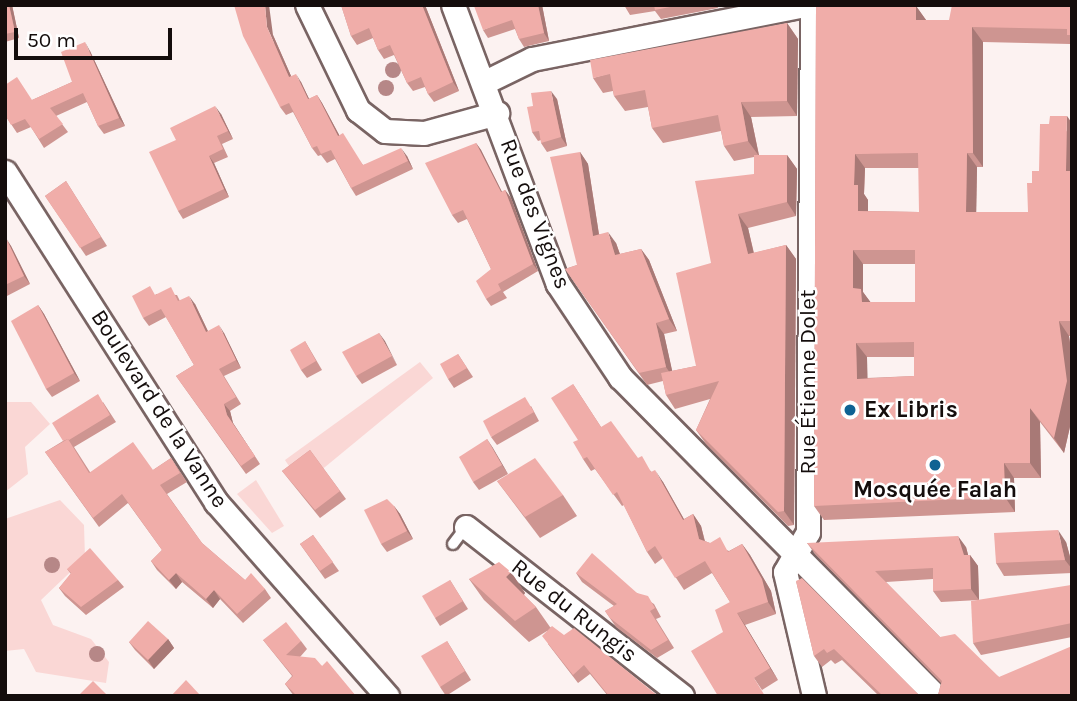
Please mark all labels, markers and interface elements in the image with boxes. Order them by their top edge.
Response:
scale bar [18,14,175,58]
text: 50 m [27,28,76,52]
street label: Rue des Vignes [494,135,576,293]
street label: Rue Étienne Dolet [794,289,822,475]
street label: Boulevard de la Vanne [85,305,233,513]
place label: Ex Libris [864,396,958,424]
marker: Ex Libris [842,402,858,418]
marker: Mosquée Falah [927,457,943,473]
place label: Mosquée Falah [853,476,1017,504]
street label: Rue du Rungis [506,553,642,669]

